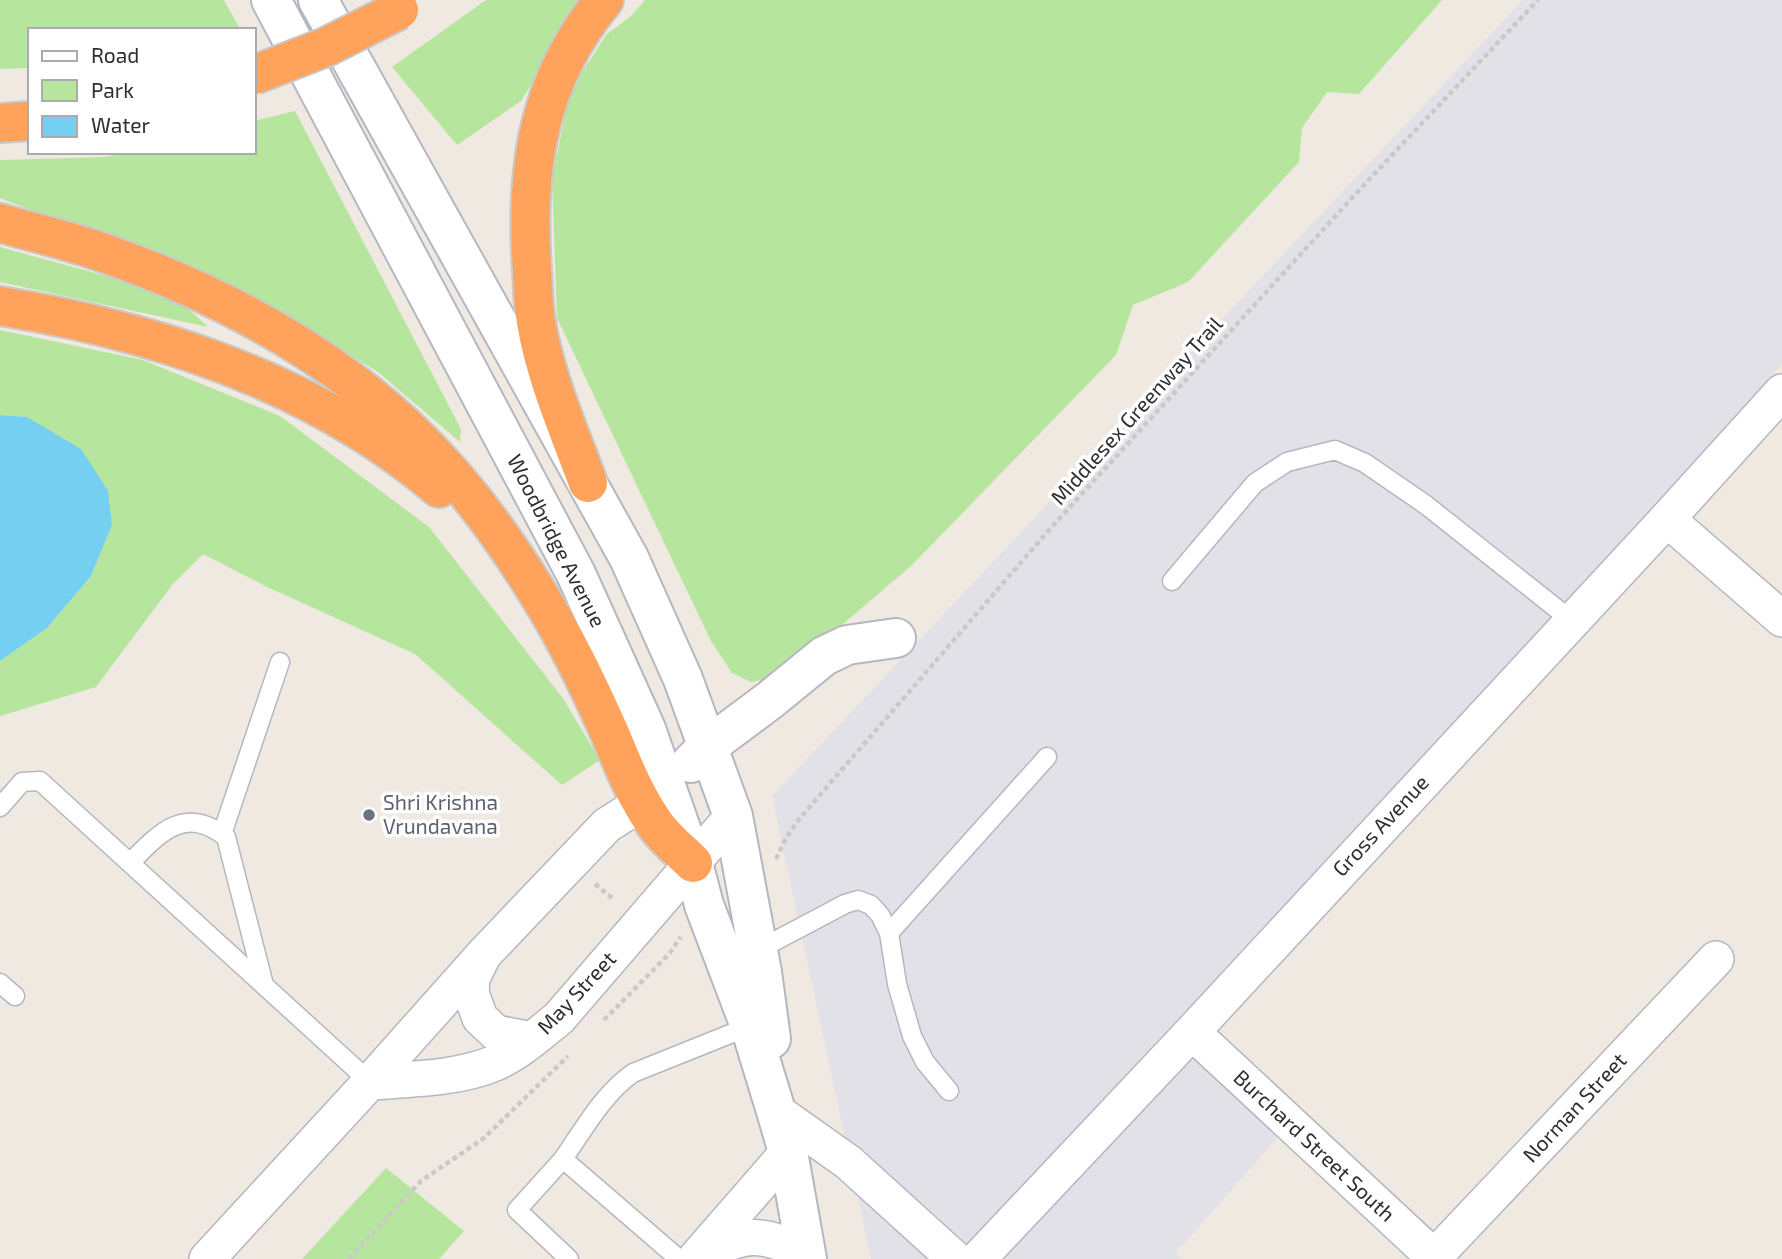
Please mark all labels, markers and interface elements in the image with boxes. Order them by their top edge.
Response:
legend [28,28,256,154]
text: Road [91,42,139,67]
text: Park [91,77,134,102]
text: Water [91,112,150,137]
street label: Middlesex Greenway Trail [1045,310,1227,509]
street label: Woodbridge Avenue [503,450,612,631]
street label: Gross Avenue [1327,769,1433,881]
place label: Shri Krishna Vrundavana [383,789,498,838]
marker: Shri Krishna Vrundavana [361,807,377,823]
street label: May Street [531,946,620,1038]
street label: Norman Street [1517,1047,1631,1167]
street label: Burchard Street South [1229,1064,1401,1226]

